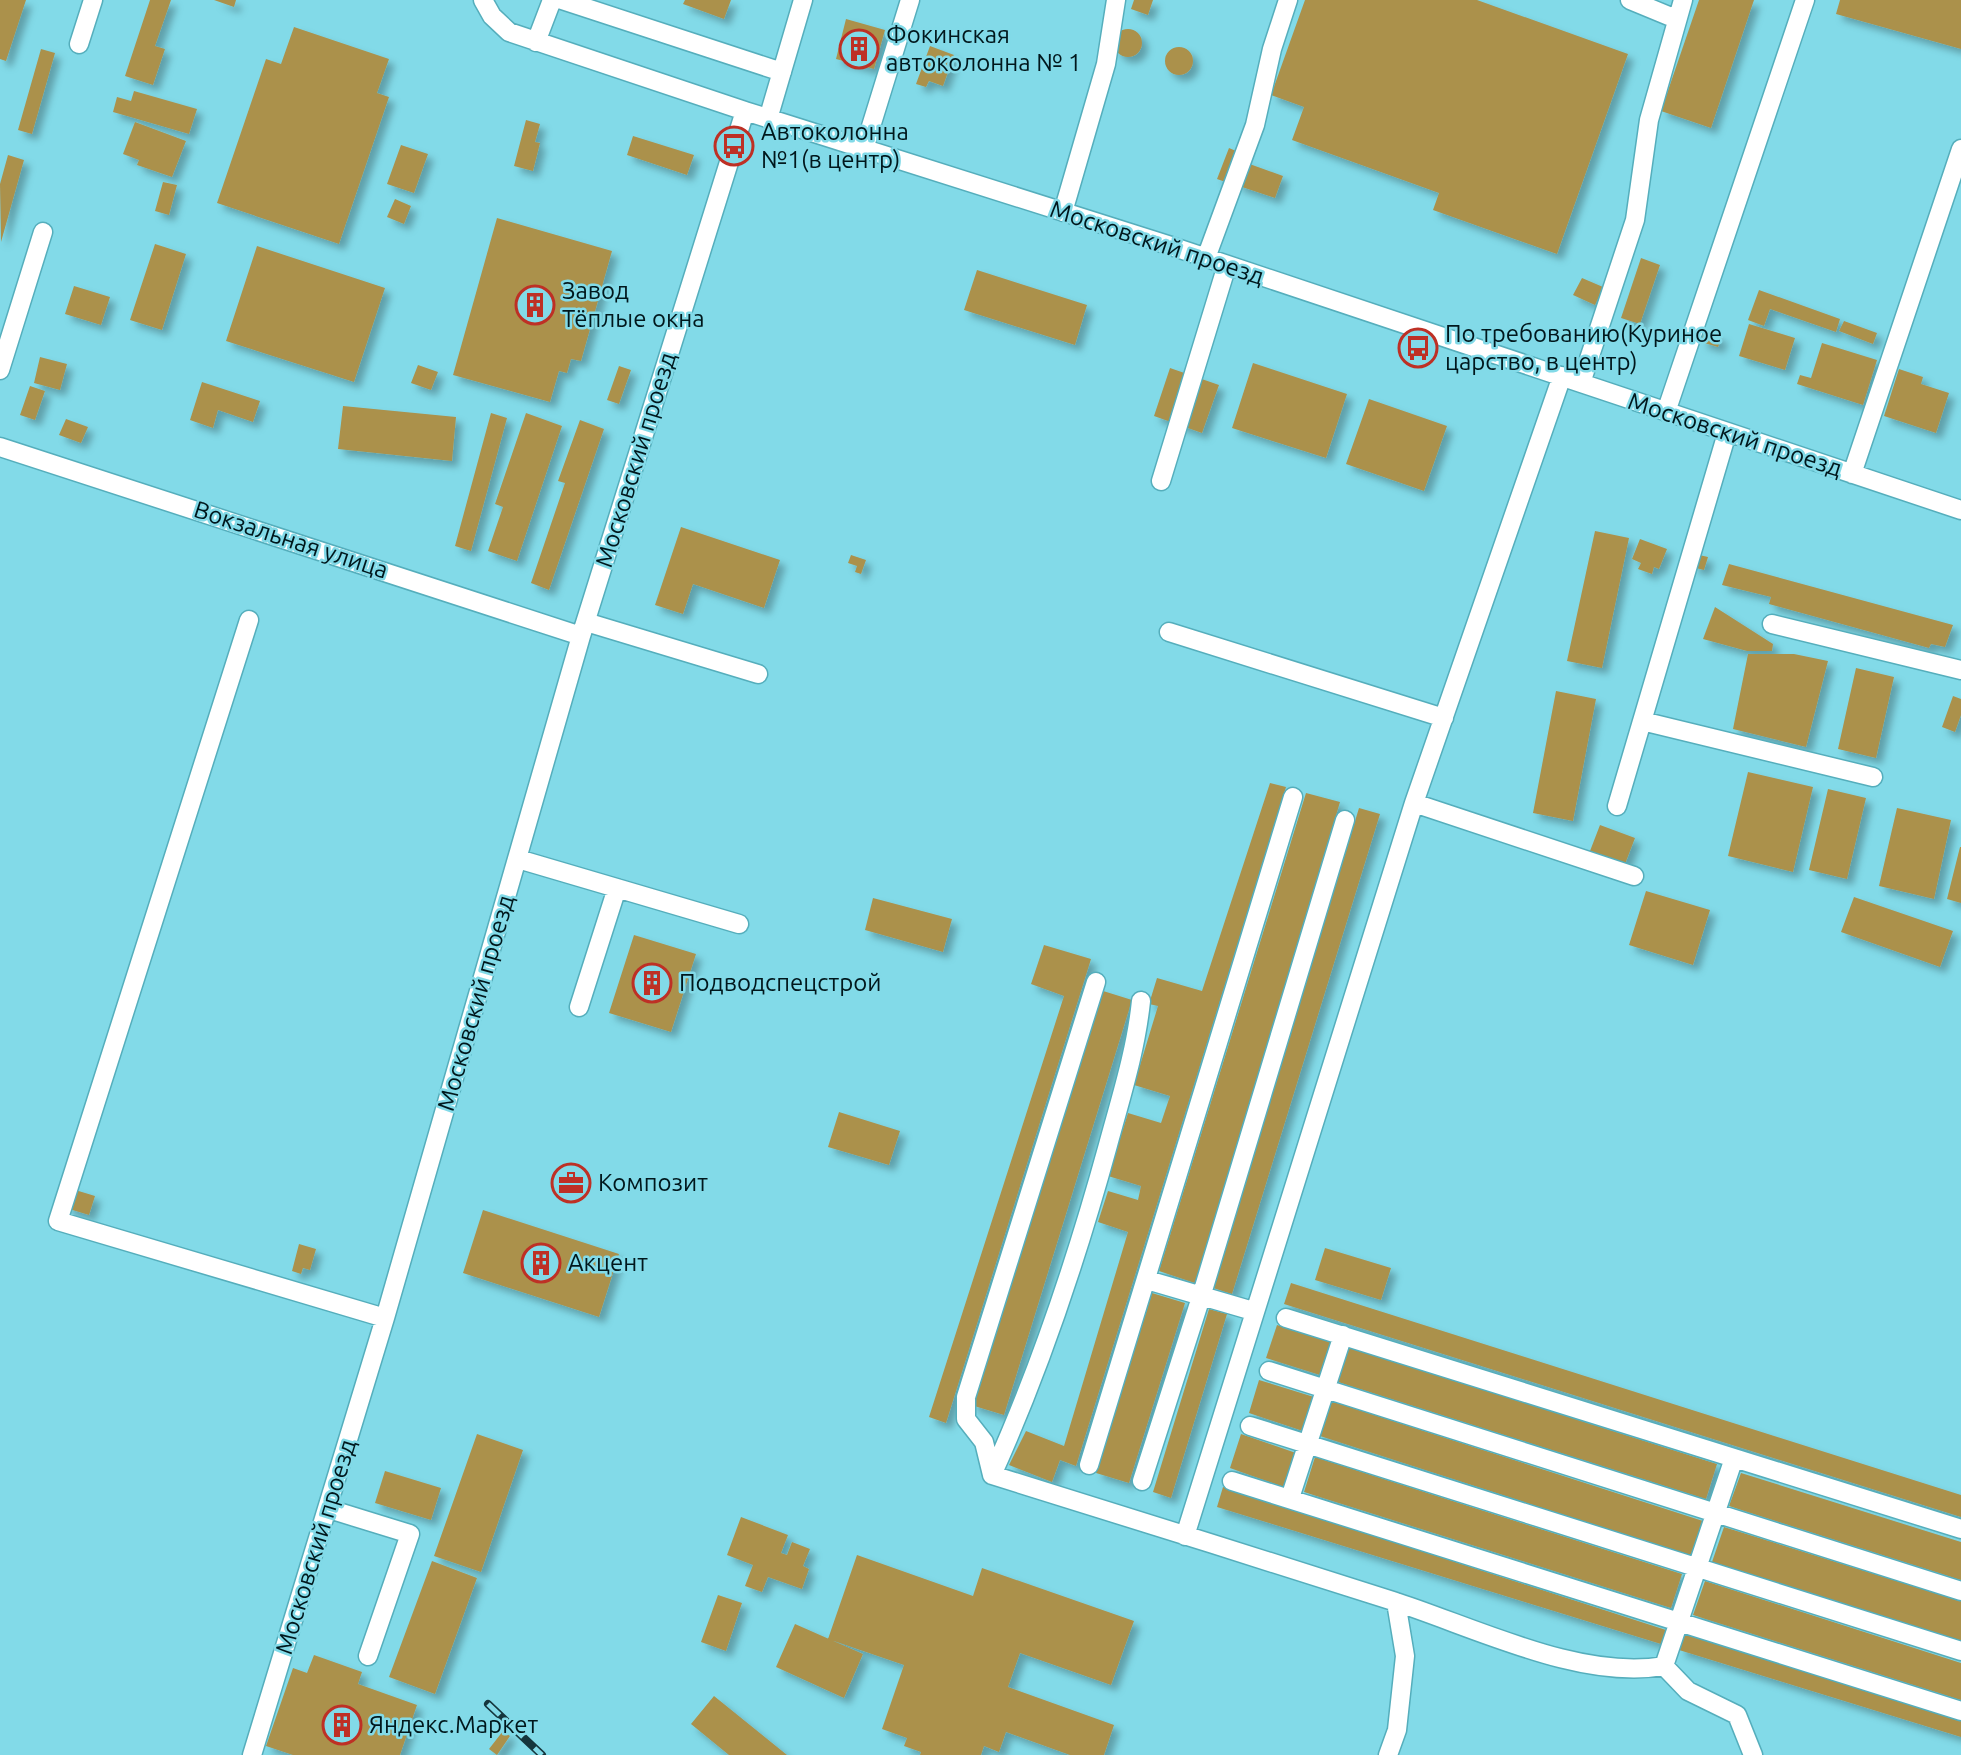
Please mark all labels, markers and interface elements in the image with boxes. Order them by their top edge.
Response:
place label: Фокинская автоколонна № 1 [886,21,1082,76]
building icon: Фокинская автоколонна № 1 [838,28,880,70]
place label: Автоколонна №1(в центр) [761,118,909,173]
bus stop icon: Автоколонна №1(в центр) [713,125,755,167]
street label: Московский проезд [1047,195,1268,290]
place label: Завод Тёплые окна [562,277,705,332]
building icon: Завод Тёплые окна [514,284,556,326]
place label: По требованию(Куриное царство, в центр) [1445,320,1722,375]
bus stop icon: По требованию(Куриное царство, в центр) [1397,327,1439,369]
street label: Московский проезд [590,349,681,571]
street label: Московский проезд [1625,387,1846,482]
street label: Вокзальная улица [191,495,392,584]
street label: Московский проезд [432,892,519,1114]
building icon: Подводспецстрой [631,962,673,1004]
place label: Подводспецстрой [679,969,882,996]
office icon: Композит [550,1162,592,1204]
place label: Композит [598,1169,708,1196]
building icon: Акцент [520,1242,562,1284]
place label: Акцент [568,1249,648,1276]
street label: Московский проезд [270,1436,361,1658]
building icon: Яндекс.Маркет [321,1704,363,1746]
place label: Яндекс.Маркет [369,1711,538,1738]

